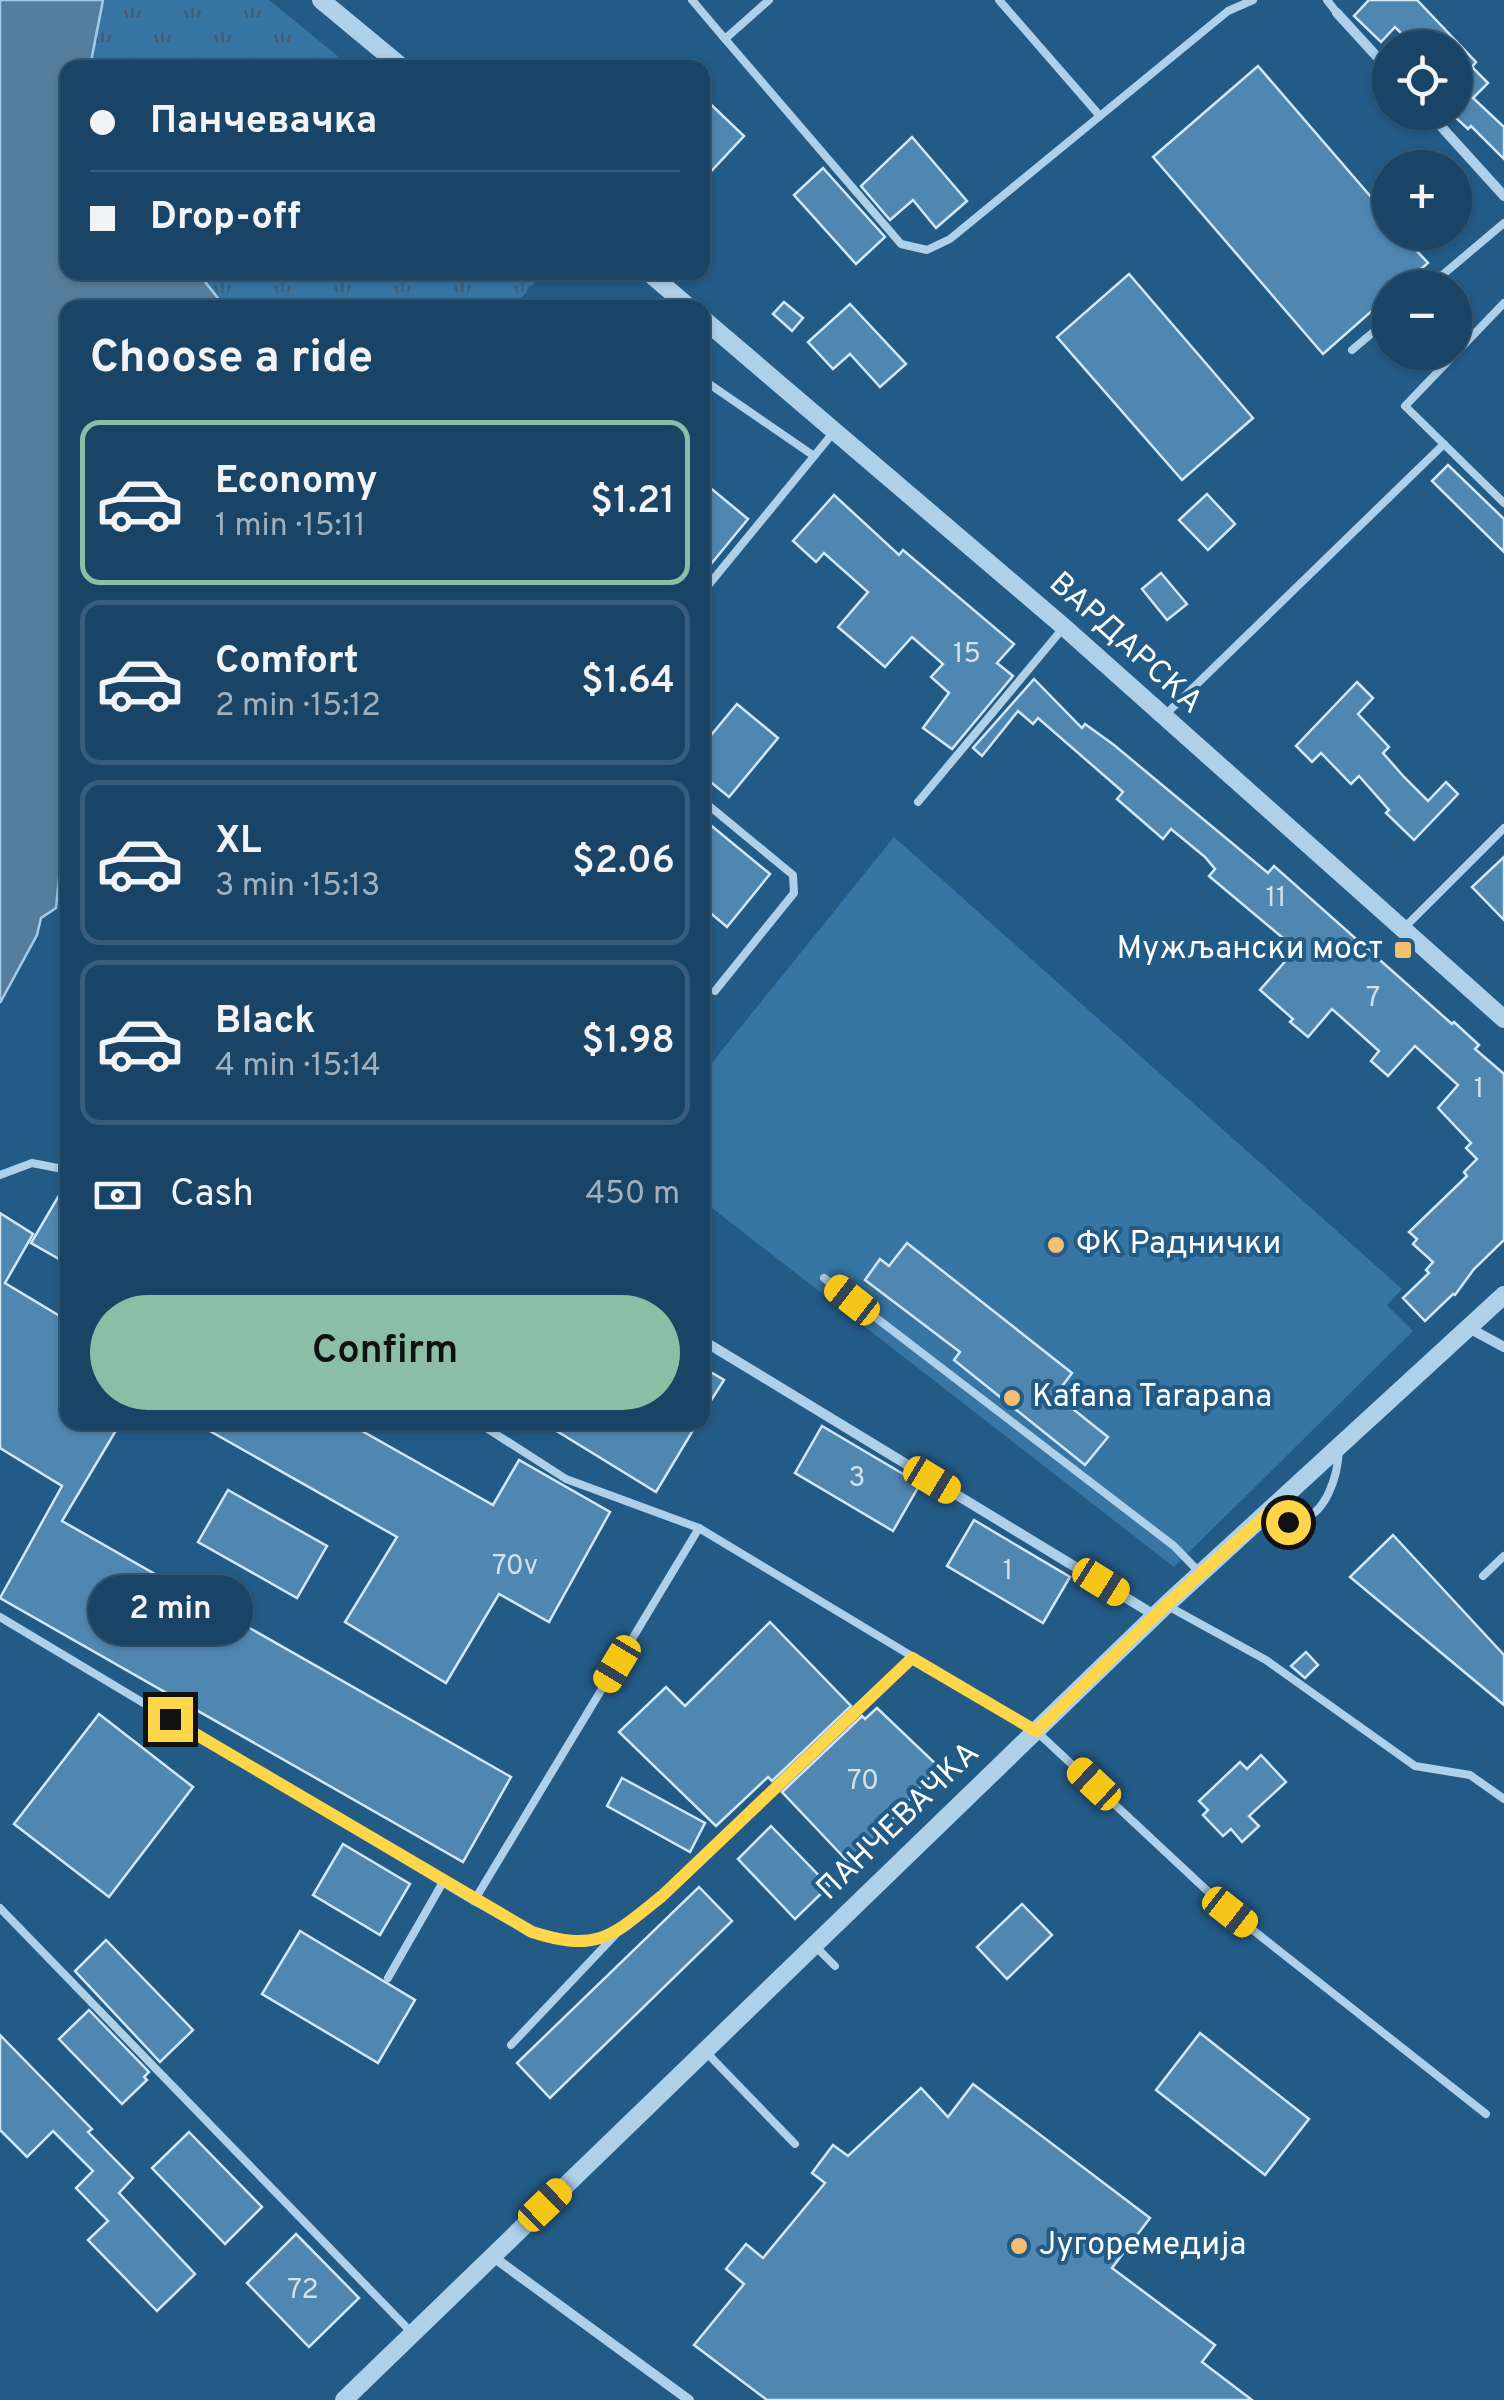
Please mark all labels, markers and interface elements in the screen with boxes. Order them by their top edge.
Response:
map controls [1372,30,1472,370]
button: locate [1372,30,1472,130]
text: Панчевачка [150,98,377,147]
button: + [1372,150,1472,250]
text: Drop-off [150,194,301,243]
button: − [1372,270,1472,370]
text: Choose a ride [90,331,373,388]
icon: car [95,458,185,548]
text: Economy [215,458,377,507]
text: $1.21 [590,478,675,527]
text: 1 min · 15:11 [215,507,366,547]
street label: ВАРДАРСКА [1040,564,1210,724]
house number: 15 [953,637,981,673]
icon: car [95,638,185,728]
text: Comfort [215,638,359,687]
text: $1.64 [581,658,675,707]
text: 2 min · 15:12 [215,687,381,727]
icon: car [95,818,185,908]
text: XL [215,818,262,867]
text: $2.06 [572,838,675,887]
text: 3 min · 15:13 [215,867,380,907]
house number: 11 [1266,881,1286,917]
place label: Мужљански мост [1117,930,1383,970]
marker: Мужљански мост [1392,939,1414,961]
house number: 7 [1366,981,1380,1017]
icon: car [95,998,185,1088]
text: Black [215,998,315,1047]
text: $1.98 [582,1018,675,1067]
text: 4 min · 15:14 [215,1047,381,1087]
house number: 1 [1474,1072,1484,1108]
icon: cash [90,1168,145,1223]
text: Cash [170,1171,254,1220]
text: 450 m [585,1175,680,1215]
place label: ФК Раднички [1076,1225,1281,1265]
marker: ФК Раднички [1045,1234,1067,1256]
car [819,1270,885,1330]
button: Confirm [90,1295,680,1410]
place label: Kafana Tarapana [1032,1378,1272,1418]
marker: Kafana Tarapana [1001,1387,1023,1409]
car [899,1452,965,1508]
house number: 3 [849,1461,865,1497]
route start [1266,1500,1311,1545]
house number: 70v [492,1549,538,1585]
car [1068,1553,1134,1611]
house number: 1 [1003,1554,1013,1590]
callout: 2 min [88,1574,252,1644]
text: 2 min [129,1590,212,1630]
car [589,1631,645,1697]
route end [148,1697,193,1742]
street label: ПАНЧЕВАЧКА [809,1734,989,1910]
car [1062,1753,1126,1815]
house number: 70 [847,1764,879,1800]
car [1197,1882,1263,1942]
car [513,2173,577,2237]
place label: Југоремедија [1039,2226,1246,2266]
marker: Југоремедија [1008,2235,1030,2257]
house number: 72 [287,2273,319,2309]

